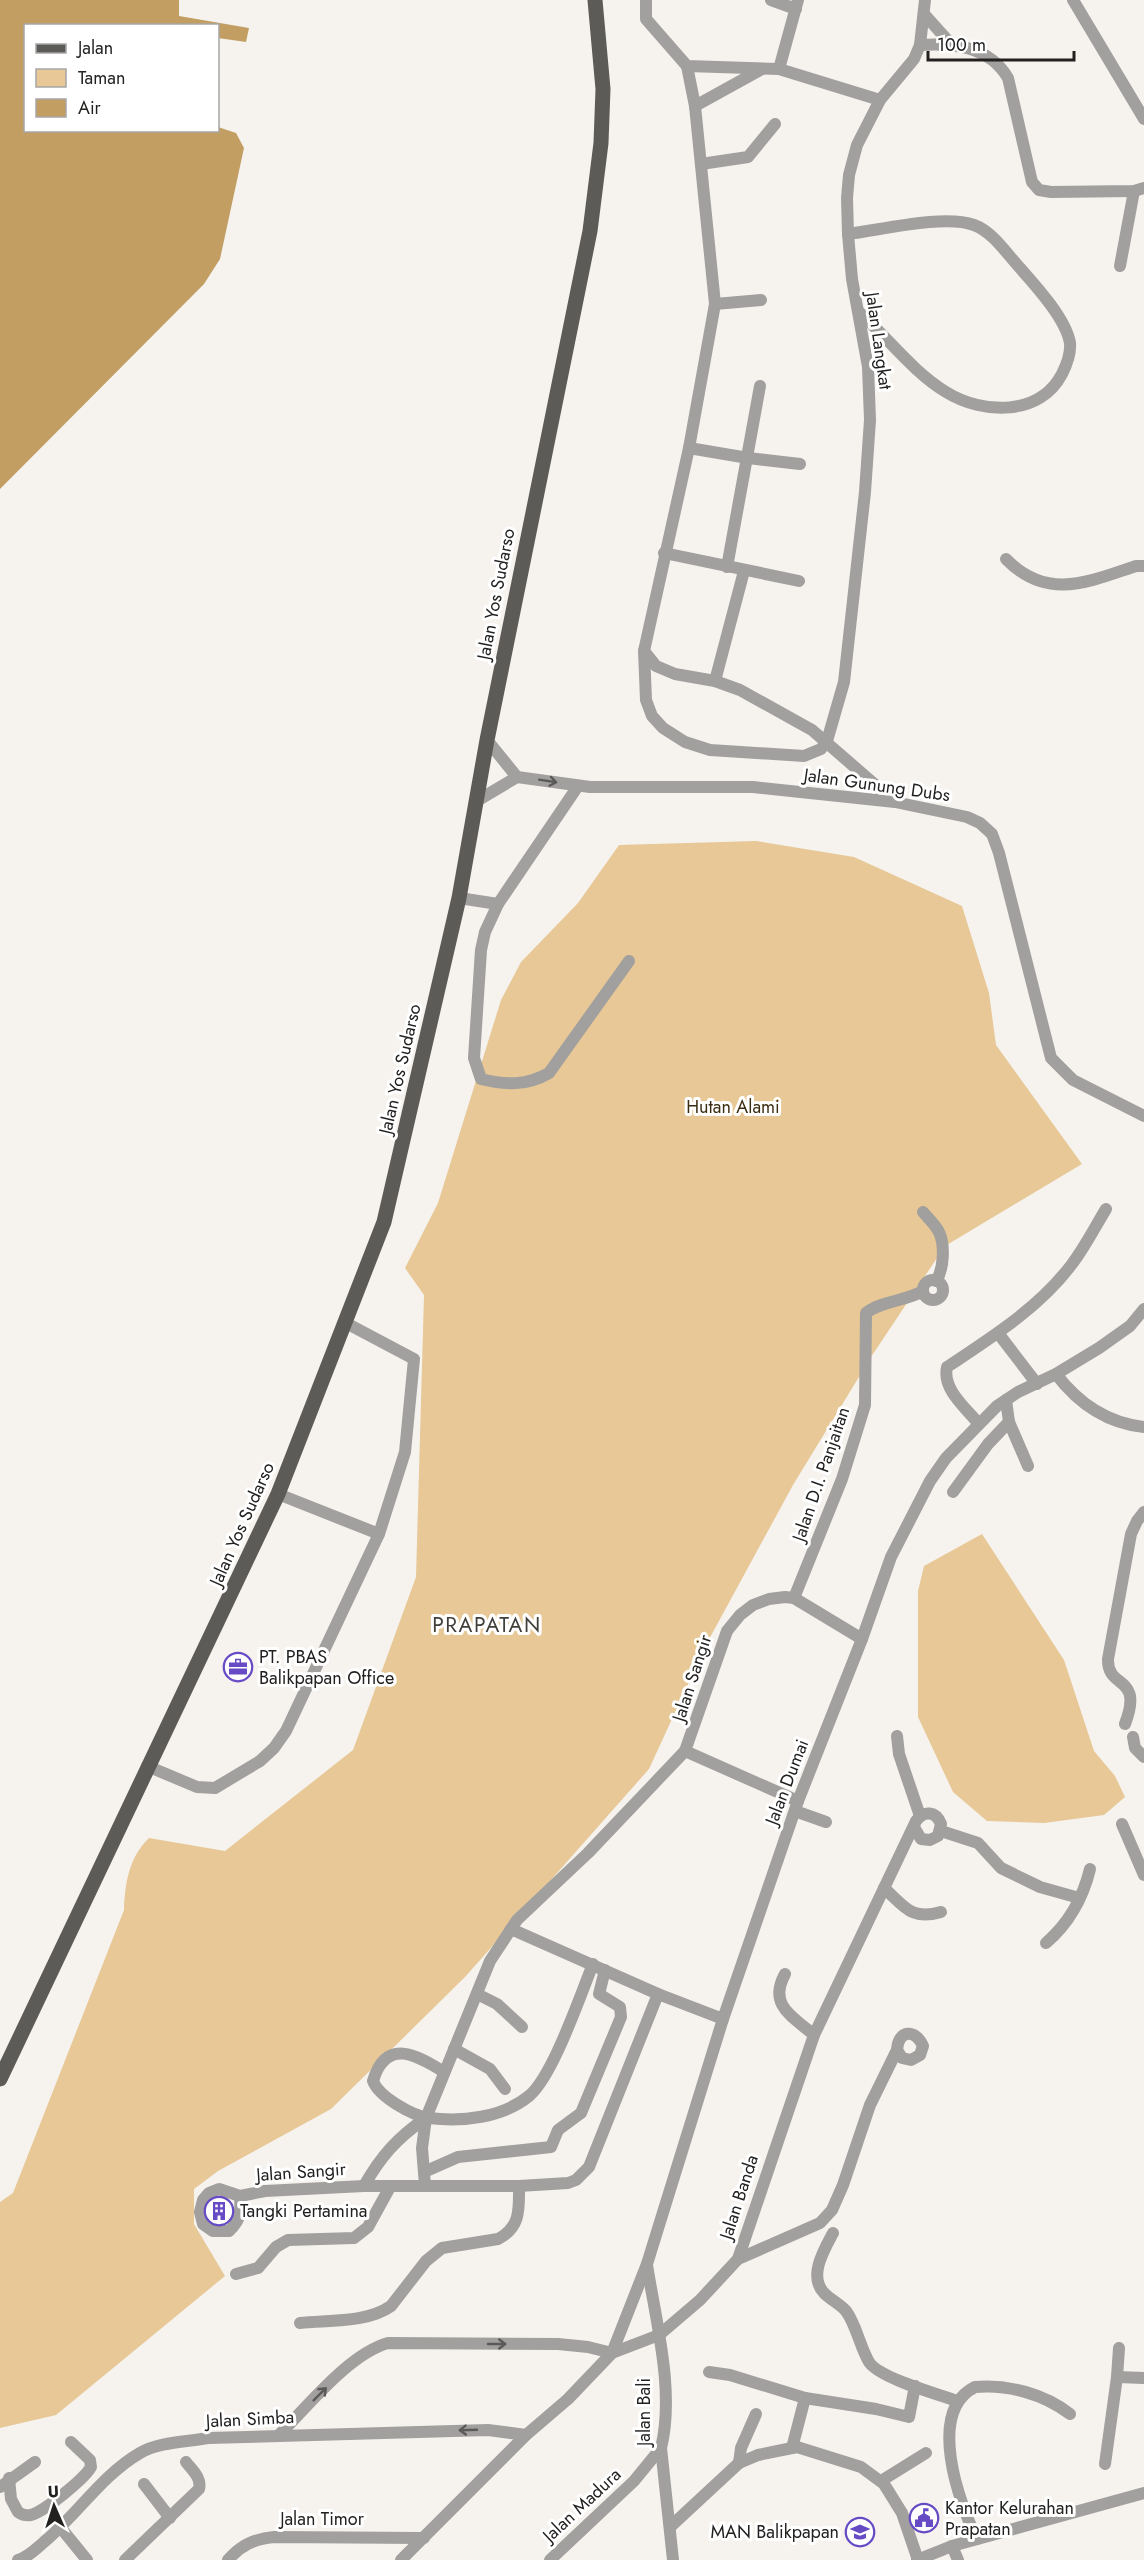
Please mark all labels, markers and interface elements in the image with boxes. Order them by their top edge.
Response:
legend [24,24,219,132]
scale bar [928,24,1074,62]
text: 100 m [937,32,986,58]
text: Jalan [76,35,113,61]
text: Taman [78,65,125,91]
text: Air [78,95,102,121]
street label: Jalan Langkat [859,289,899,392]
street label: Jalan Yos Sudarso [470,526,521,664]
street label: Jalan Gunung Dubs [800,762,952,808]
one-way arrow [537,776,557,787]
street label: Jalan Yos Sudarso [372,1001,428,1139]
park label: Hutan Alami [686,1094,780,1120]
street label: Jalan D.I. Panjaitan [785,1403,856,1547]
street label: Jalan Yos Sudarso [202,1458,281,1592]
district label: PRAPATAN [432,1610,542,1640]
street label: Jalan Sangir [665,1631,718,1727]
place label: PT. PBAS Balikpapan Office [259,1644,394,1691]
office icon: PT. PBAS Balikpapan Office [222,1651,254,1683]
street label: Jalan Dumai [758,1735,815,1830]
street label: Jalan Banda [712,2151,765,2245]
street label: Jalan Sangir [253,2156,347,2188]
building icon: Tangki Pertamina [203,2195,235,2227]
place label: Tangki Pertamina [240,2198,368,2224]
one-way arrow [486,2338,506,2350]
street label: Jalan Bali [631,2378,657,2448]
one-way arrow [313,2387,328,2401]
street label: Jalan Simba [203,2404,295,2434]
one-way arrow [458,2425,478,2436]
street label: Jalan Madura [536,2462,627,2549]
north arrow [24,2476,84,2536]
text: U [47,2480,59,2503]
place label: Kantor Kelurahan Prapatan [945,2495,1074,2542]
public building icon: Kantor Kelurahan Prapatan [908,2502,940,2534]
street label: Jalan Timor [278,2506,365,2532]
school or university icon: MAN Balikpapan [844,2516,876,2548]
place label: MAN Balikpapan [710,2519,839,2545]

